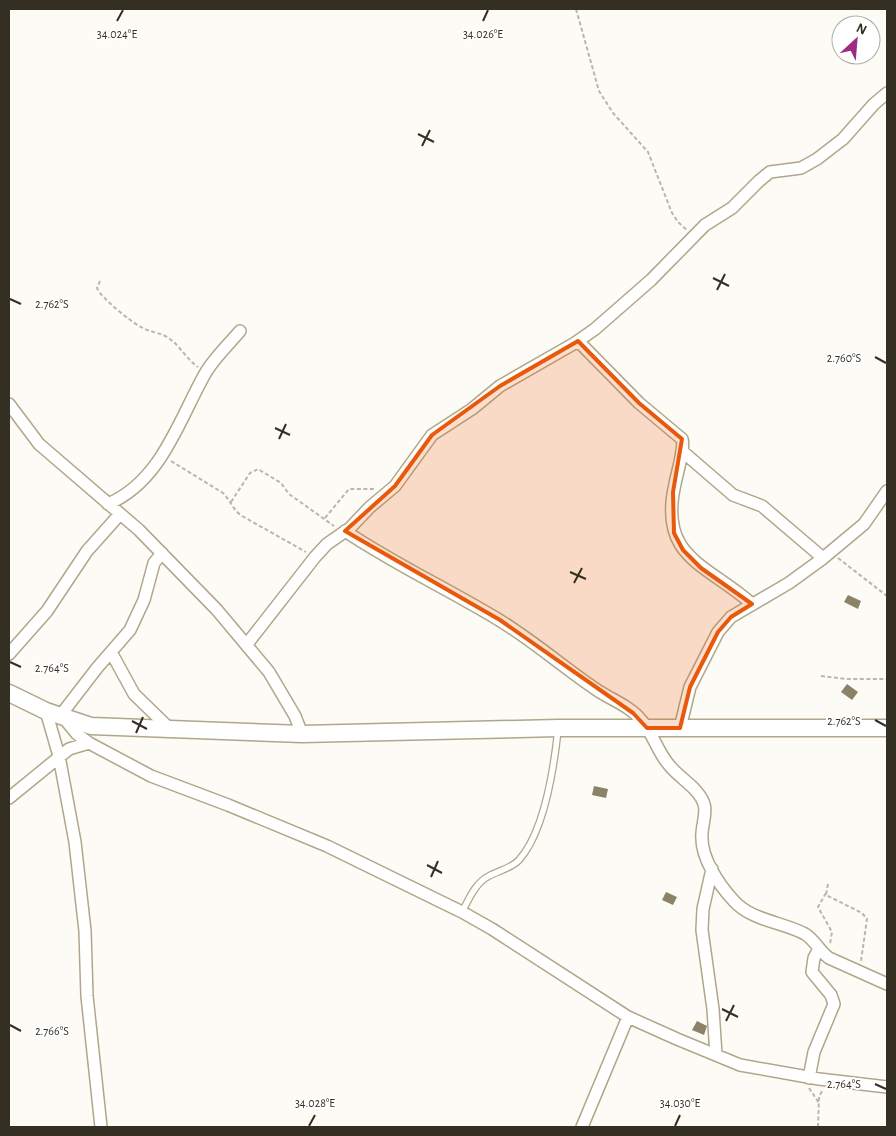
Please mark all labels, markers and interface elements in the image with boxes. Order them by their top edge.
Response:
north arrow [831,15,881,65]
text: N [854,21,869,38]
text: 34.024°E [97,28,137,40]
text: 34.026°E [463,28,503,40]
text: 2.762°S [35,298,69,310]
text: 2.760°S [827,352,862,364]
text: 2.764°S [35,662,69,674]
text: 2.762°S [827,715,861,727]
text: 2.766°S [35,1025,69,1037]
text: 2.764°S [827,1078,861,1090]
text: 34.028°E [295,1097,335,1109]
text: 34.030°E [660,1097,700,1109]

